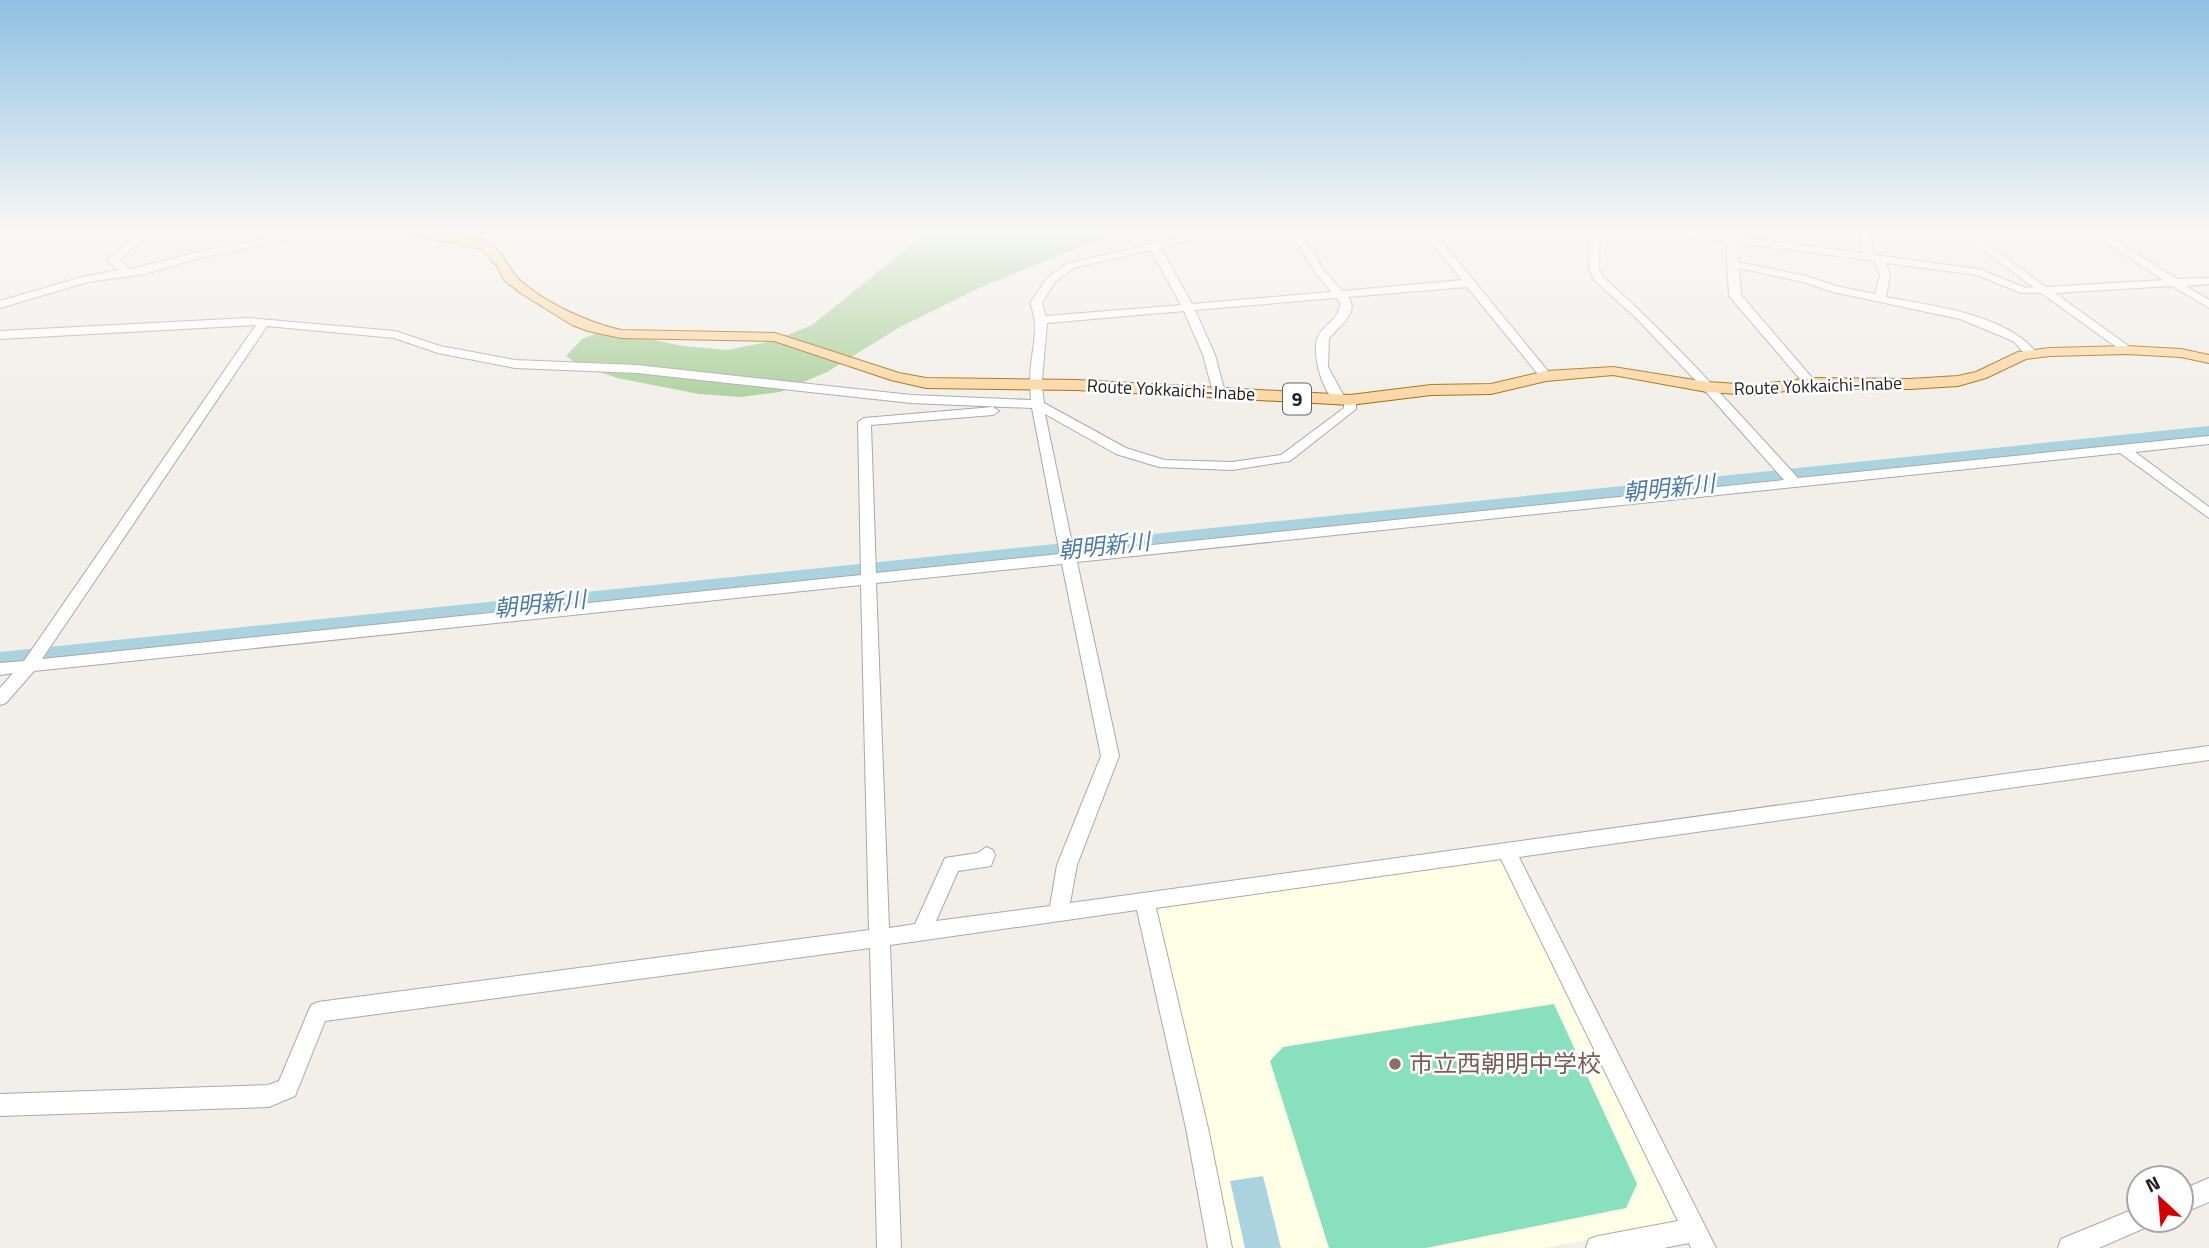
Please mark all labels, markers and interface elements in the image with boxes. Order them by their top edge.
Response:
street label: Route Yokkaichi-Inabe [1733,369,1903,402]
street label: Route Yokkaichi-Inabe [1086,372,1256,407]
road number: 9 [1283,384,1311,414]
water label: 朝明新川 [1621,465,1720,510]
water label: 朝明新川 [1056,523,1155,568]
water label: 朝明新川 [492,581,591,626]
place label: 市立西朝明中学校 [1409,1045,1601,1081]
marker: 市立西朝明中学校 [1387,1056,1403,1072]
north arrow [2125,1164,2195,1234]
text: N [2140,1167,2165,1199]

